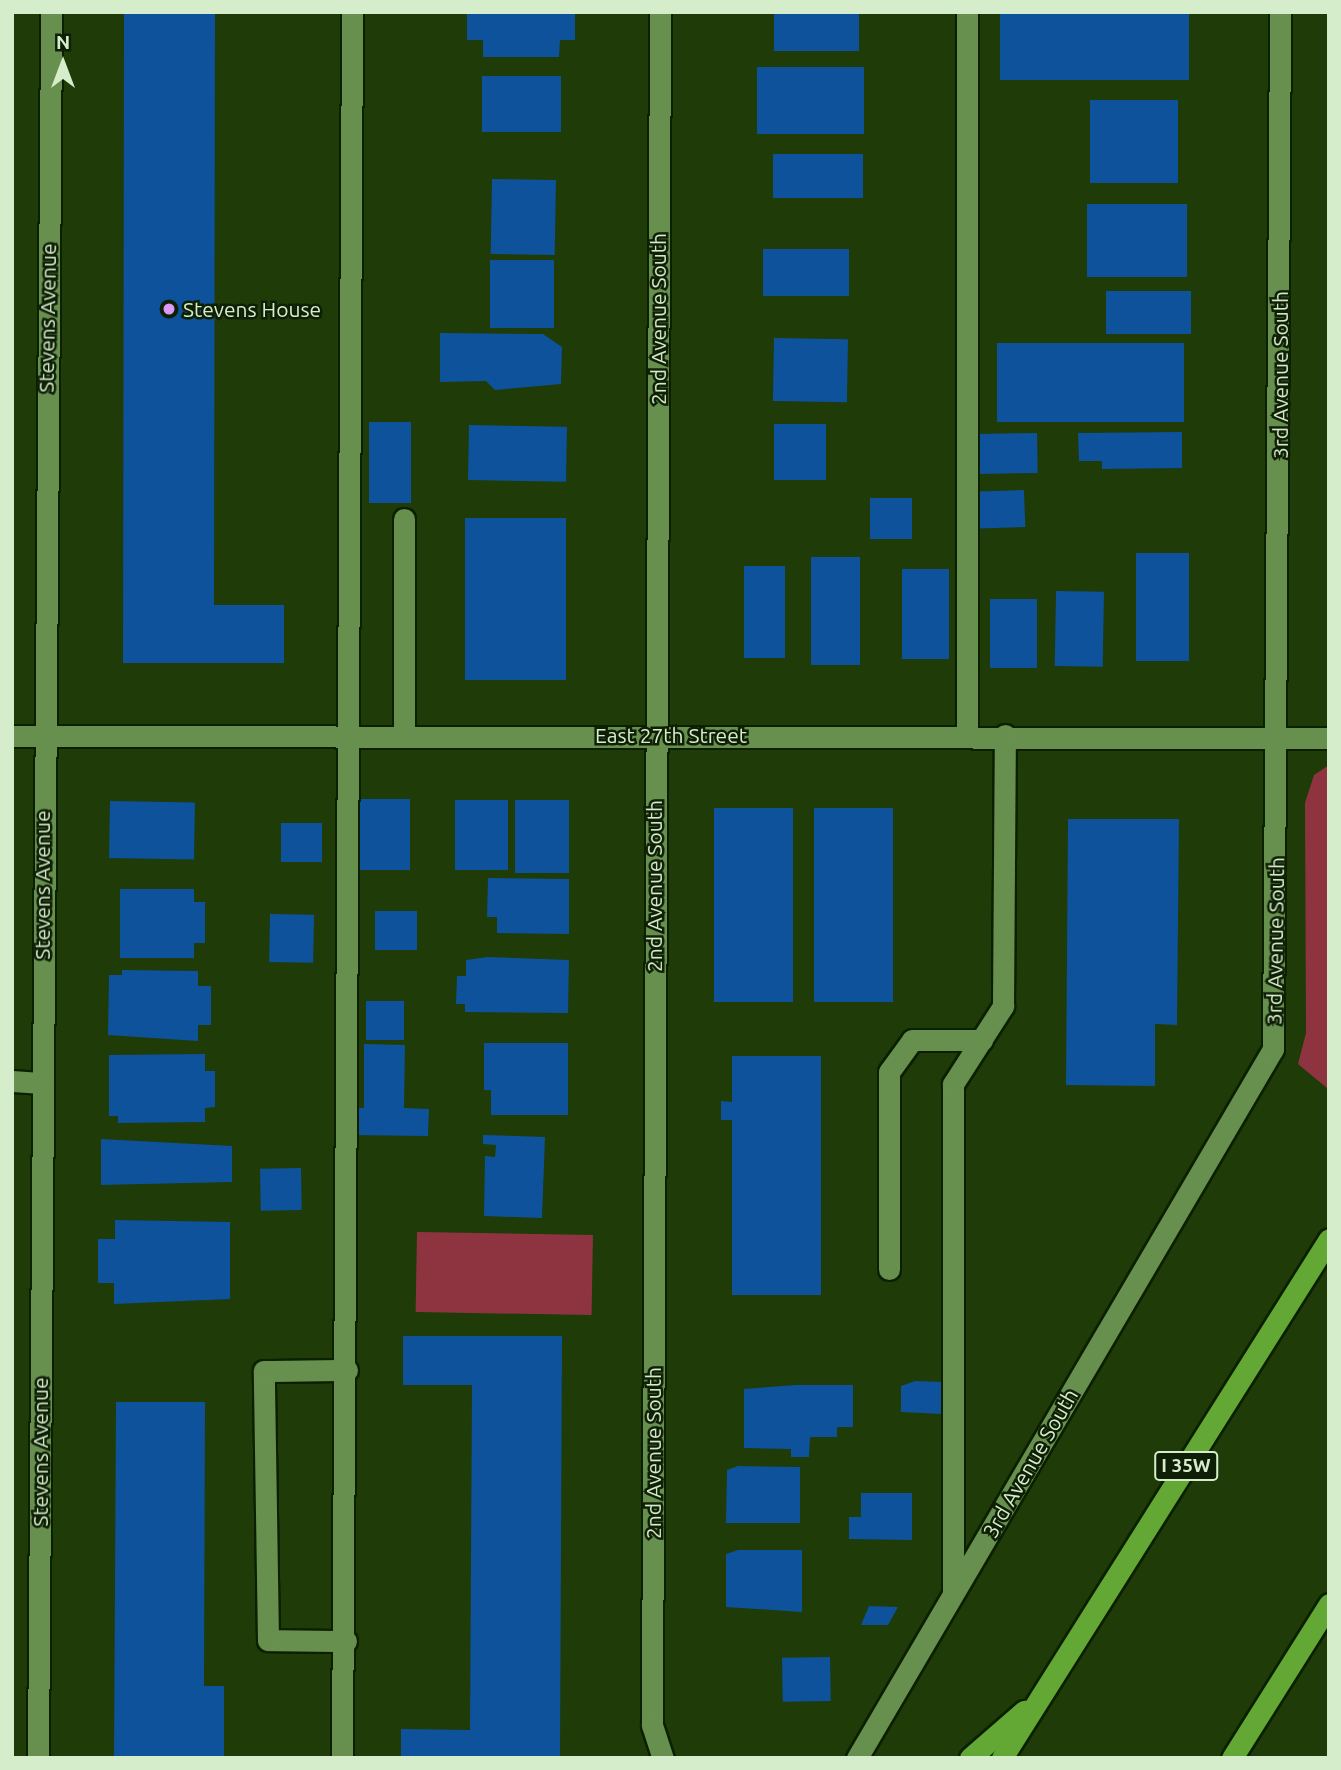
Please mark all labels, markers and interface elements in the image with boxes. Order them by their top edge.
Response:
north arrow [28,28,98,98]
text: N [56,31,70,53]
street label: 2nd Avenue South [645,233,671,405]
street label: Stevens Avenue [33,243,61,393]
street label: 3rd Avenue South [1267,291,1293,459]
place label: Stevens House [183,296,321,322]
marker: Stevens House [161,301,177,317]
street label: East 27th Street [595,722,747,748]
street label: 2nd Avenue South [641,800,667,972]
street label: Stevens Avenue [29,810,55,960]
street label: 3rd Avenue South [1261,857,1289,1025]
street label: 2nd Avenue South [640,1367,666,1539]
street label: Stevens Avenue [27,1377,53,1527]
street label: 3rd Avenue South [977,1384,1083,1542]
road number: I 35W [1153,1450,1219,1482]

